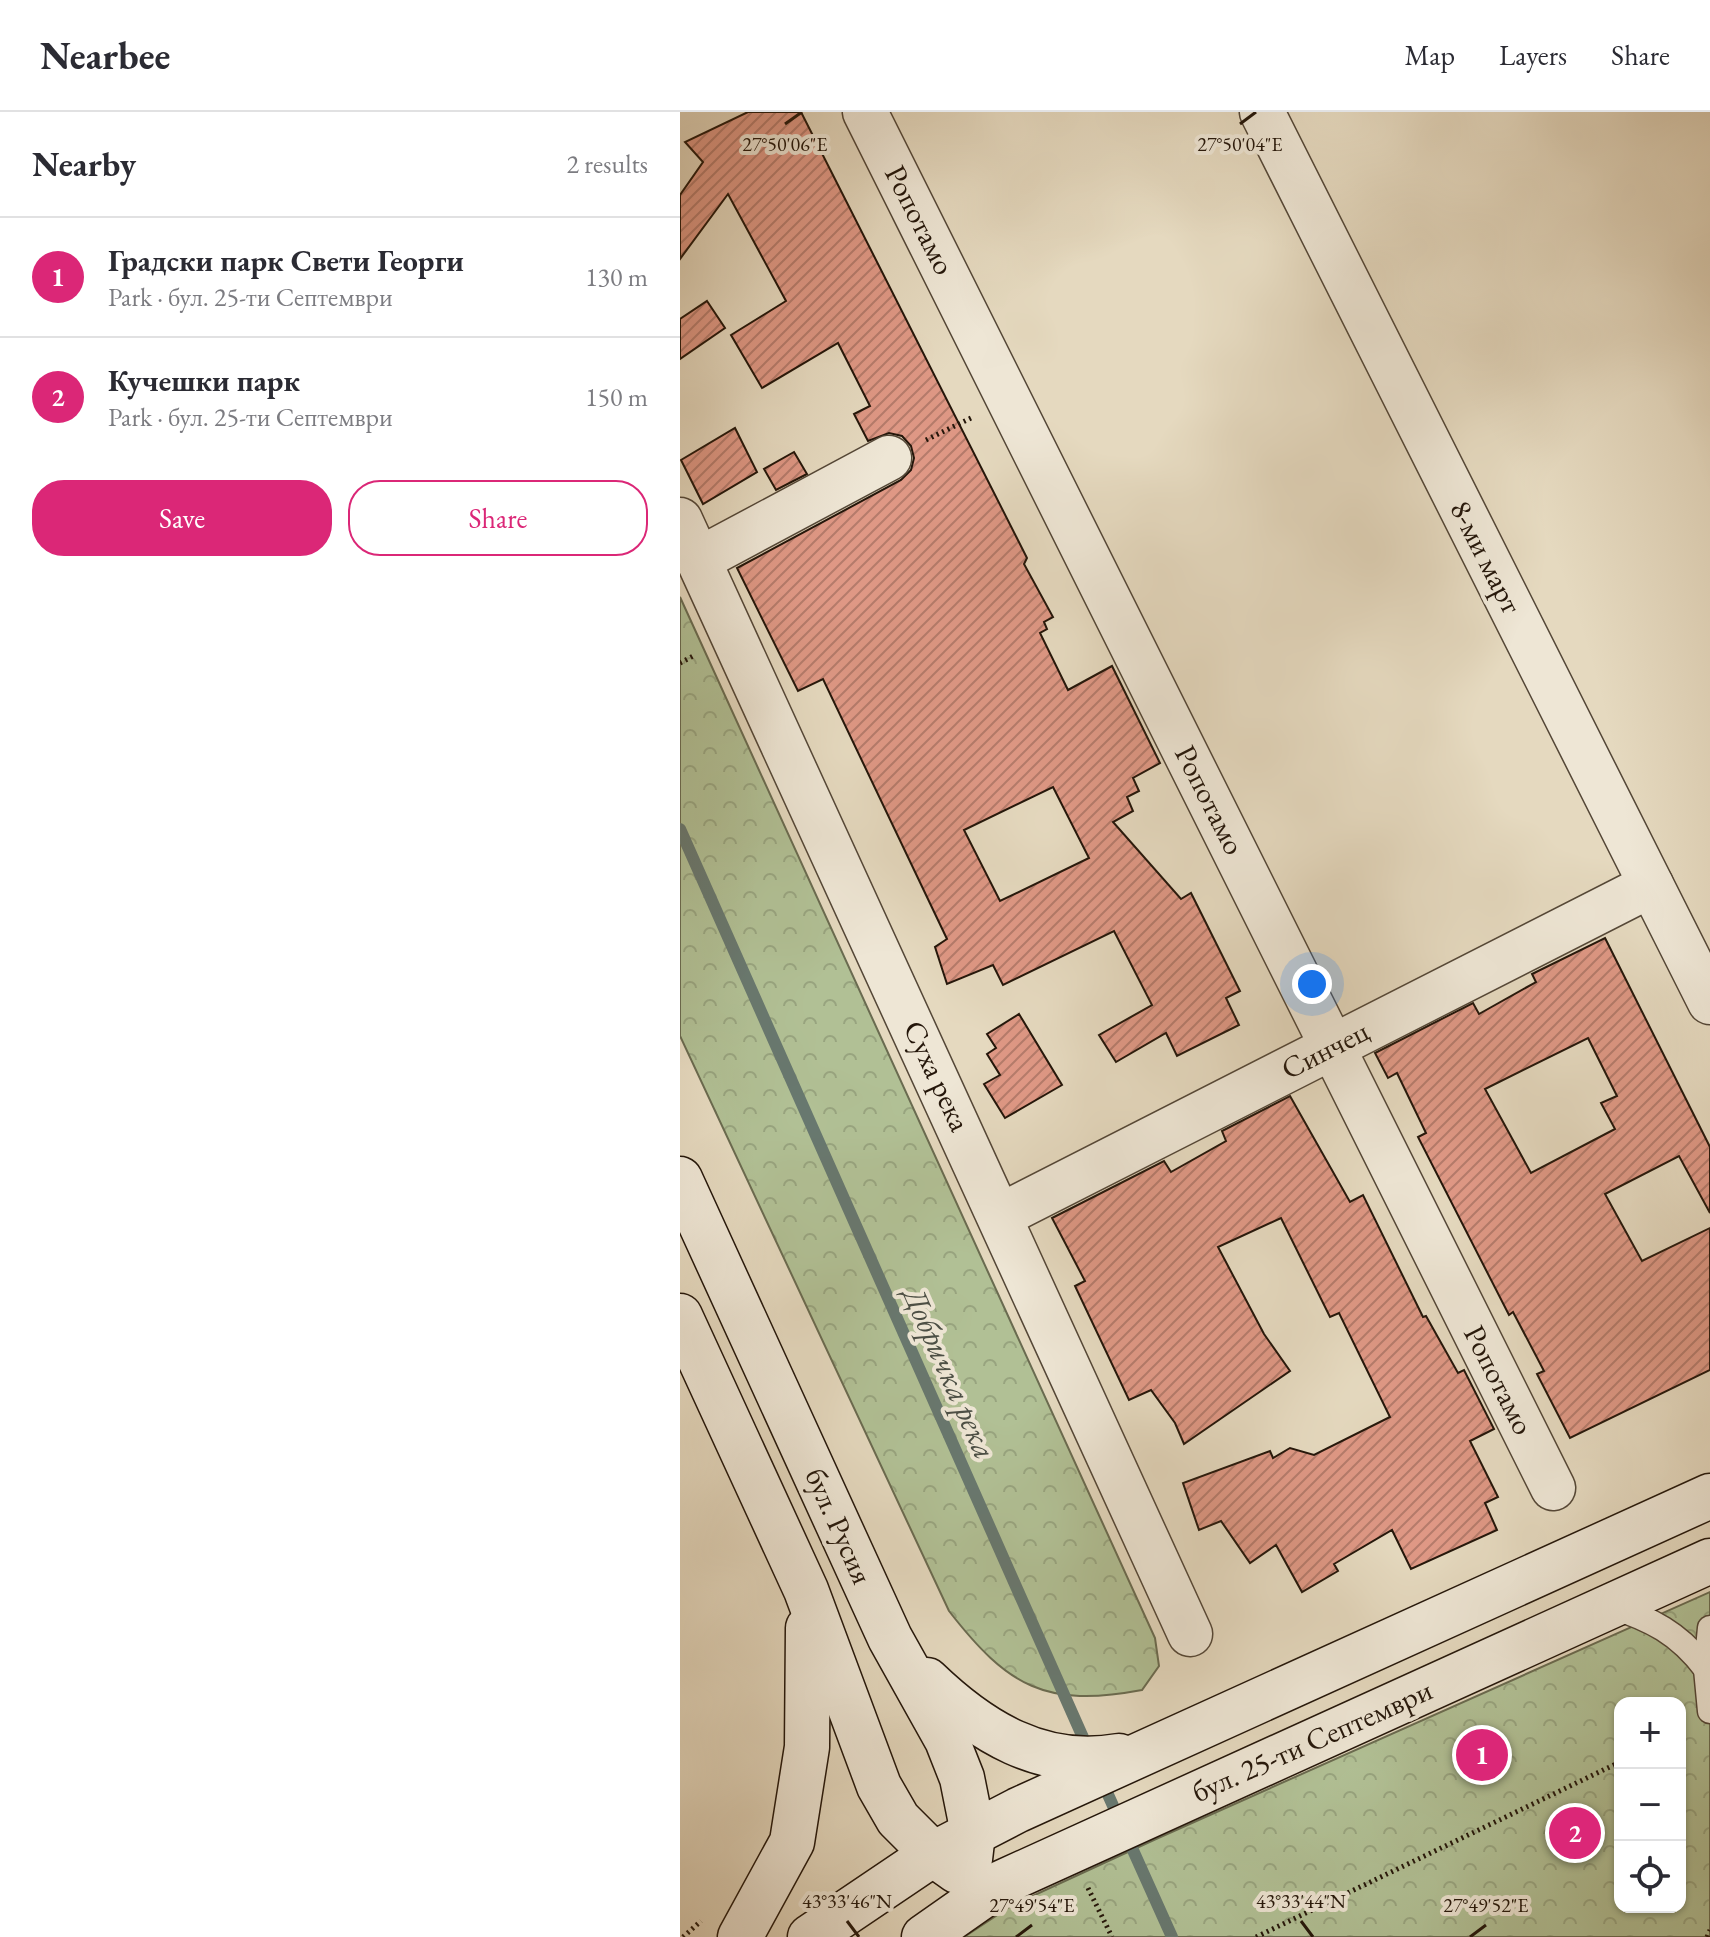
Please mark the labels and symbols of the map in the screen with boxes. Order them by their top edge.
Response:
text: 27°50'06"E [742,131,828,157]
text: 27°50'04"E [1197,131,1283,157]
street label: Ропотамо [876,158,965,281]
street label: 8-ми март [1441,494,1531,620]
street label: Ропотамо [1166,738,1255,861]
your location [1292,964,1332,1004]
street label: Синчец [1274,1011,1376,1088]
street label: Суха река [895,1014,980,1138]
water label: Добричка река [892,1278,1006,1465]
street label: Ропотамо [1455,1318,1544,1441]
street label: бул. Русия [797,1462,882,1590]
street label: бул. 25-ти Септември [1185,1670,1438,1811]
pin: 1 [1456,1725,1508,1785]
pin: 2 [1549,1803,1601,1863]
text: 43°33'46"N [802,1888,892,1914]
text: 43°33'44"N [1256,1888,1346,1914]
text: 27°49'54"E [989,1892,1075,1918]
text: 27°49'52"E [1443,1892,1529,1918]

